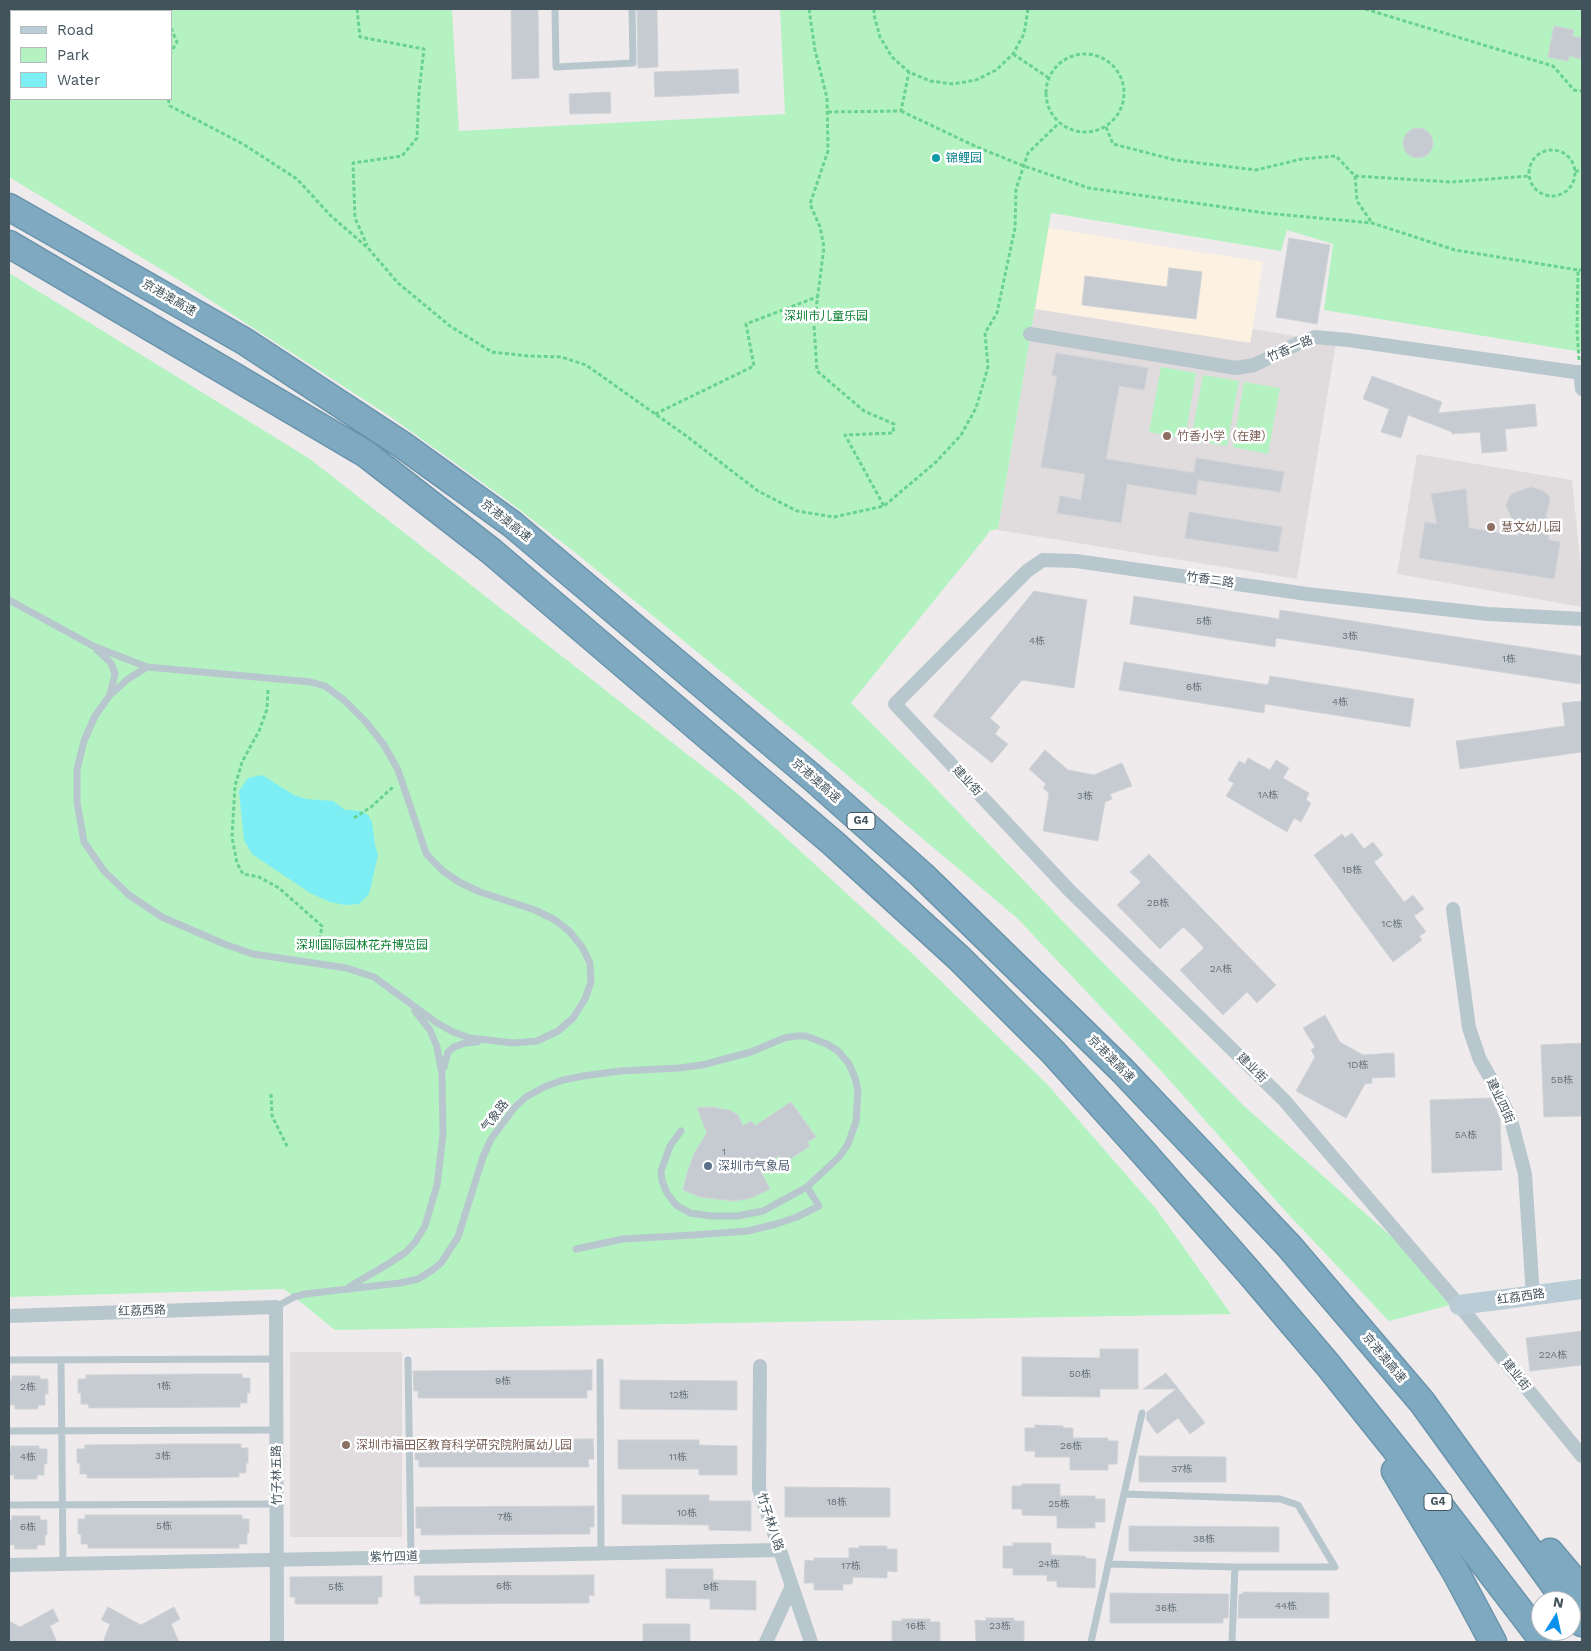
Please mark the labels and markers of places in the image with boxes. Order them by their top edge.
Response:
place label: 锦鲤园 [946,151,982,165]
marker: 锦鲤园 [930,152,942,164]
place label: 竹香小学（在建） [1177,429,1273,443]
marker: 竹香小学（在建） [1161,430,1173,442]
place label: 慧文幼儿园 [1501,520,1561,534]
marker: 慧文幼儿园 [1485,521,1497,533]
place label: 深圳市气象局 [718,1159,790,1173]
marker: 深圳市气象局 [702,1160,714,1172]
place label: 深圳市福田区教育科学研究院附属幼儿园 [356,1438,572,1452]
marker: 深圳市福田区教育科学研究院附属幼儿园 [340,1439,352,1451]

